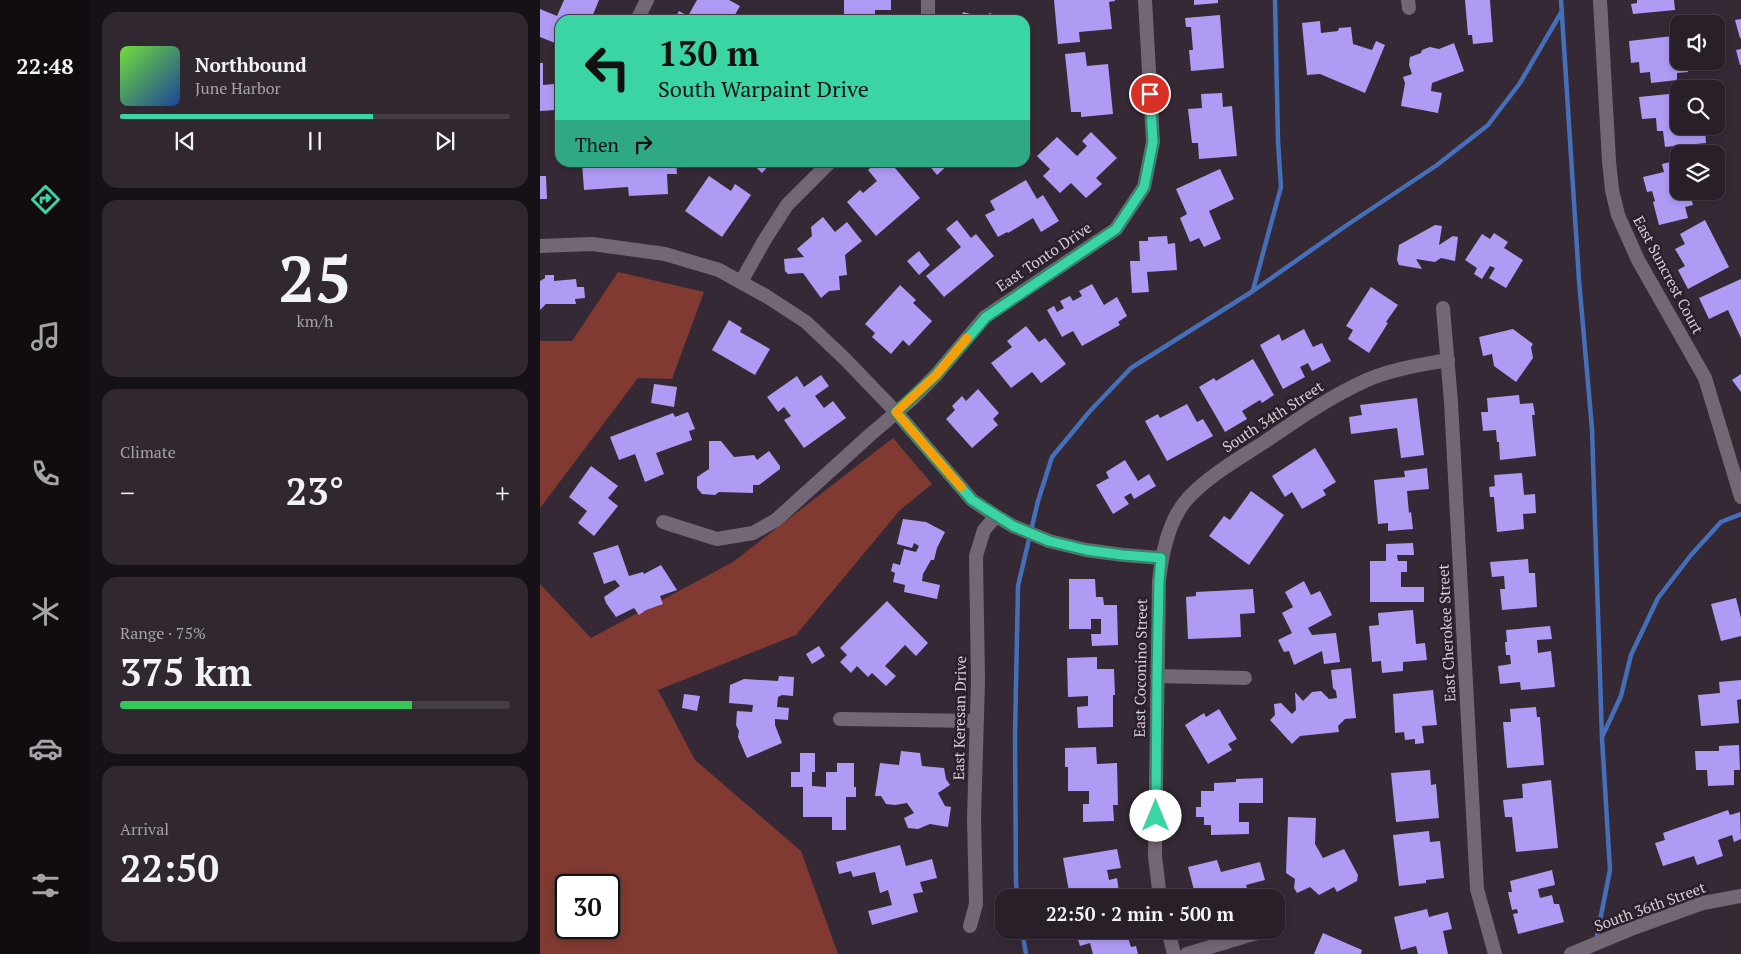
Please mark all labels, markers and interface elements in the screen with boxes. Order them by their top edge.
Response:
map controls [1670,15,1725,200]
button: sound [1670,15,1725,70]
text: 130 m [658,30,759,76]
icon: left [575,35,640,100]
text: 22:48 [16,51,74,80]
text: Northbound [195,52,307,77]
pin [1129,73,1171,115]
text: South Warpaint Drive [658,74,869,103]
text: June Harbor [195,77,281,99]
icon: arrive [1136,80,1164,108]
button: search [1670,80,1725,135]
icon: previous [171,127,199,155]
icon: pause [301,127,329,155]
icon: next [431,127,459,155]
icon: right [629,130,657,158]
text: Then [575,132,619,157]
button: layers [1670,145,1725,200]
icon: directions [28,182,63,217]
street label: East Suncrest Court [1629,212,1709,337]
street label: East Tonto Drive [992,217,1095,295]
text: 25 [278,234,352,321]
text: km/h [297,310,333,332]
icon: music [28,319,63,354]
street label: South 34th Street [1218,376,1327,456]
text: Climate [120,441,176,463]
icon: phone [28,456,63,491]
text: 23° [286,466,344,516]
text: − [120,474,135,511]
text: + [495,474,510,511]
street label: East Cherokee Street [1432,563,1460,703]
icon: climate [28,594,63,629]
street label: East Coconino Street [1129,598,1151,738]
text: Range · 75% [120,622,206,644]
text: 375 km [120,647,252,697]
street label: East Keresan Drive [948,656,970,780]
icon: car [28,731,63,766]
position arrow [1129,789,1181,841]
text: Arrival [120,818,169,840]
text: 22:50 [120,843,219,893]
icon: filters [28,868,63,903]
speed limit sign: 30 [555,874,620,939]
street label: South 36th Street [1591,877,1708,935]
text: 22:50 · 2 min · 500 m [1046,901,1234,926]

